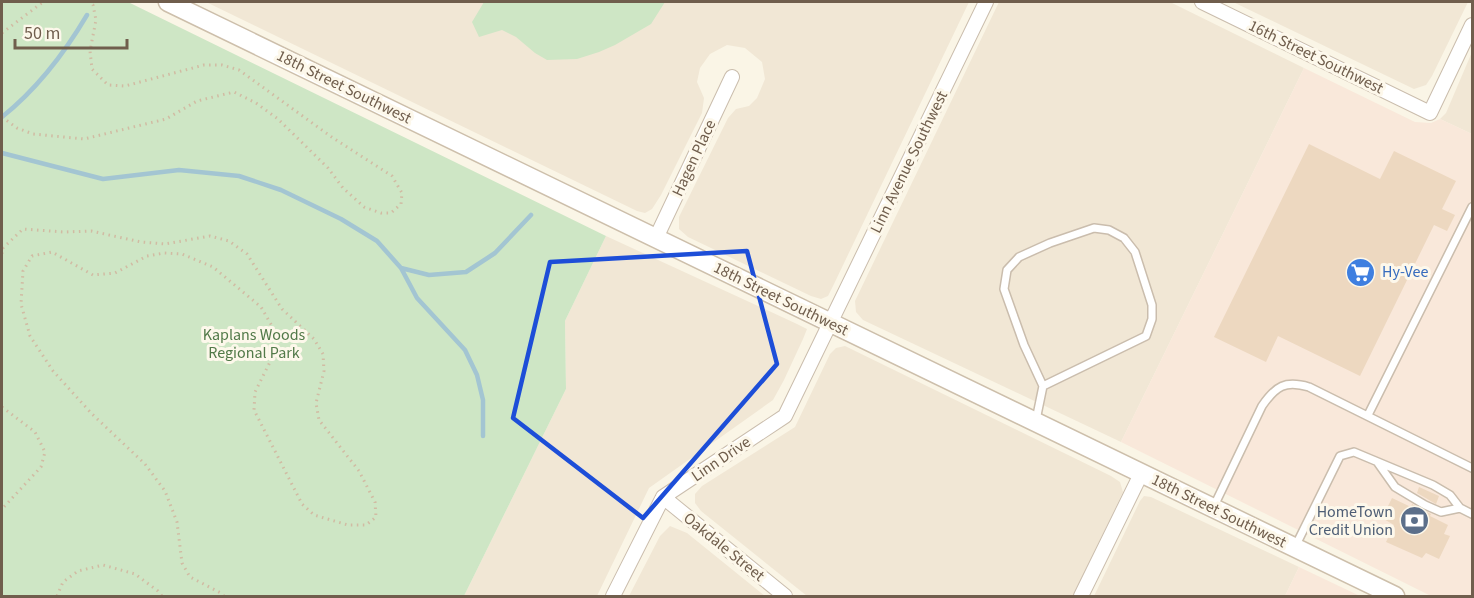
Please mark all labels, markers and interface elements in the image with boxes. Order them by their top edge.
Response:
scale bar [15,12,128,50]
street label: 16th Street Southwest [1245,15,1388,100]
text: 50 m [24,21,60,46]
street label: 18th Street Southwest [273,45,416,130]
street label: Linn Avenue Southwest [865,86,953,237]
street label: Hagen Place [667,116,721,200]
supermarket icon: Hy-Vee [1345,256,1377,288]
street label: 18th Street Southwest [710,257,853,342]
place label: Hy-Vee [1382,261,1429,283]
park label: Kaplans Woods Regional Park [203,324,306,364]
street label: Linn Drive [687,431,755,487]
street label: 18th Street Southwest [1148,469,1291,554]
place label: HomeTown Credit Union [1309,501,1393,541]
bank icon: HomeTown Credit Union [1398,505,1430,537]
street label: Oakdale Street [679,507,770,587]

